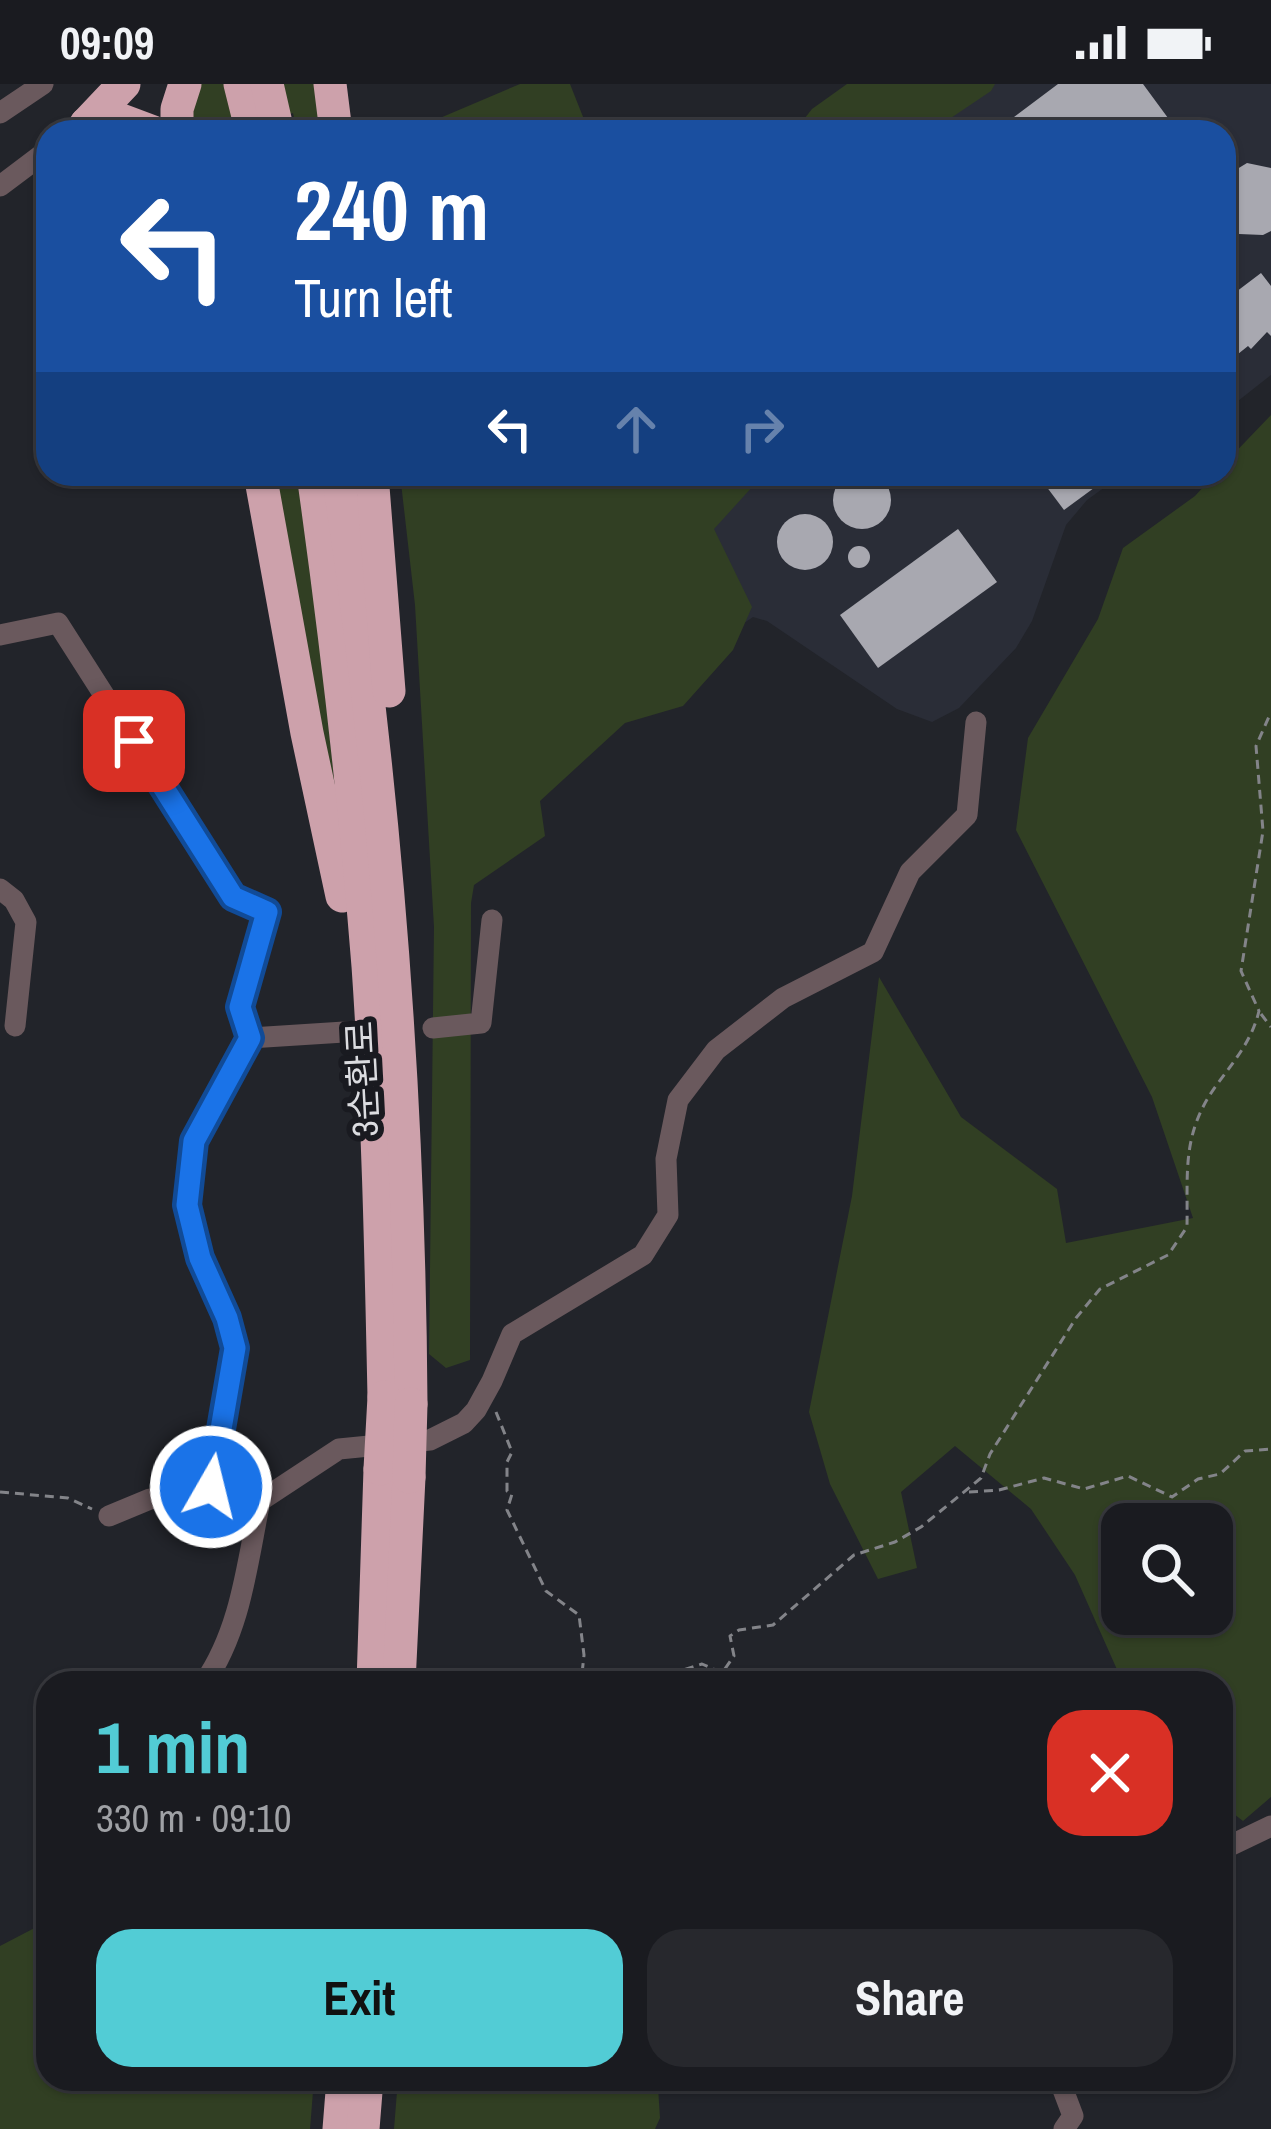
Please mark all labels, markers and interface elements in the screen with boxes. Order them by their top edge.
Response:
text: 09:09 [60,12,154,73]
text: 240 m [294,153,489,266]
icon: left [96,168,252,324]
text: Turn left [294,261,453,334]
icon: left [477,396,543,462]
icon: ahead [603,396,669,462]
icon: right [729,396,795,462]
pin [83,690,185,792]
icon: arrive [101,708,167,774]
street label: 3순환로 [335,1020,389,1138]
position arrow [148,1424,274,1550]
map controls [1101,1503,1233,1635]
button: search [1101,1503,1233,1635]
text: 1 min [96,1698,250,1795]
button: close [1047,1710,1173,1836]
text: 330 m · 09:10 [96,1792,292,1844]
button: Exit [96,1929,623,2067]
button: Share [647,1929,1173,2067]

